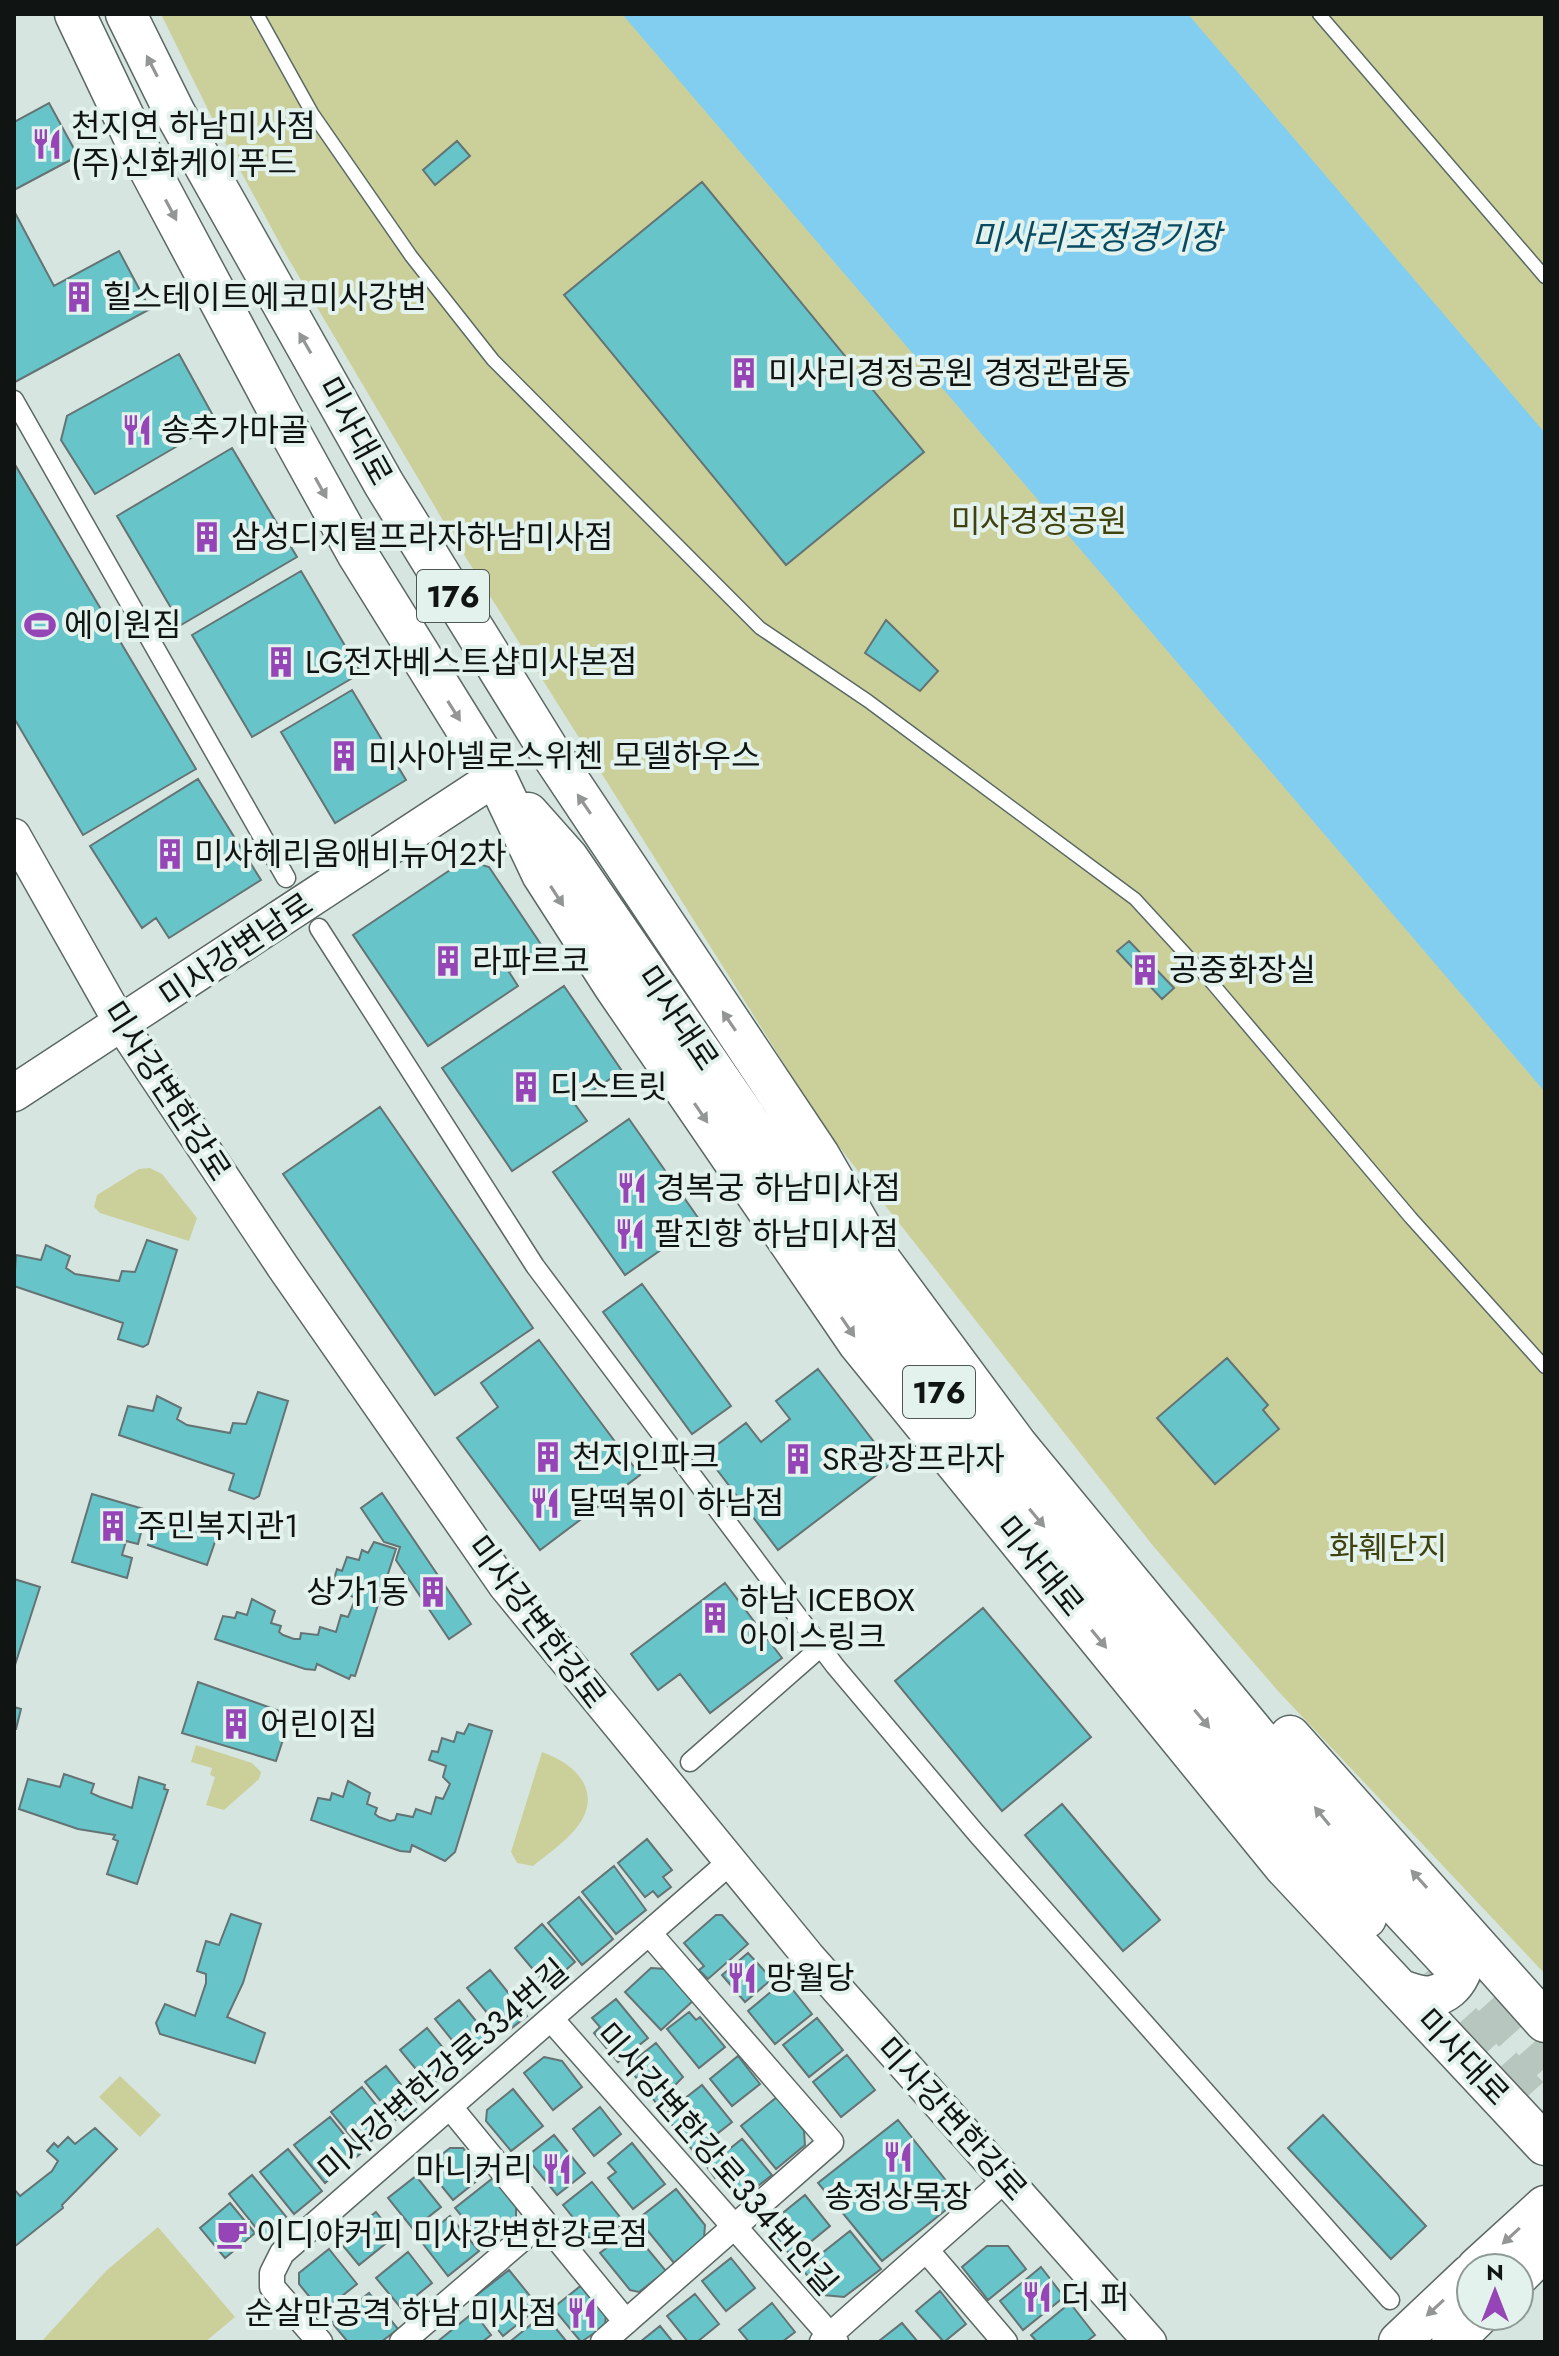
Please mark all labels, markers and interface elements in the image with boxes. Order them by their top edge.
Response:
one-way arrow [145,55,159,78]
place label: 천지연 하남미사점 (주)신화케이푸드 [71,103,316,186]
restaurant icon: 천지연 하남미사점 (주)신화케이푸드 [30,127,64,161]
one-way arrow [165,198,178,221]
water label: 미사리조정경기장 [971,213,1226,262]
place label: 힐스테이트에코미사강변 [103,274,427,320]
building icon: 힐스테이트에코미사강변 [62,280,96,314]
one-way arrow [298,331,312,354]
place label: 미사리경정공원 경정관람동 [768,350,1131,396]
building icon: 미사리경정공원 경정관람동 [727,356,761,390]
street label: 미사대로 [306,368,404,494]
place label: 송추가마골 [161,407,308,453]
restaurant icon: 송추가마골 [120,413,154,447]
one-way arrow [314,477,328,499]
park label: 미사경정공원 [951,498,1127,544]
place label: 삼성디지털프라자하남미사점 [231,514,614,560]
building icon: 삼성디지털프라자하남미사점 [190,520,224,554]
road number: 176 [417,570,489,622]
place label: 에이원짐 [64,602,182,648]
sports icon: 에이원짐 [23,608,57,642]
place label: LG전자베스트샵미사본점 [305,639,638,685]
building icon: LG전자베스트샵미사본점 [264,645,298,679]
one-way arrow [447,700,461,722]
place label: 미사아넬로스위첸 모델하우스 [368,733,760,779]
building icon: 미사아넬로스위첸 모델하우스 [327,739,361,773]
one-way arrow [577,794,592,815]
place label: 미사헤리움애비뉴어2차 [194,831,507,877]
building icon: 미사헤리움애비뉴어2차 [153,837,187,871]
street label: 미사강변남로 [150,882,322,1018]
one-way arrow [549,886,564,907]
place label: 라파르코 [472,938,590,984]
building icon: 라파르코 [431,944,465,978]
place label: 공중화장실 [1169,947,1316,993]
building icon: 공중화장실 [1128,953,1162,987]
street label: 미사대로 [626,956,730,1080]
street label: 미사강변한강로 [92,992,242,1190]
one-way arrow [722,1010,737,1031]
place label: 디스트릿 [550,1064,668,1110]
building icon: 디스트릿 [509,1070,543,1104]
one-way arrow [693,1102,708,1123]
place label: 경복궁 하남미사점 [656,1165,901,1211]
restaurant icon: 경복궁 하남미사점 [615,1171,649,1205]
place label: 팔진향 하남미사점 [654,1211,899,1257]
restaurant icon: 팔진향 하남미사점 [613,1217,647,1251]
one-way arrow [840,1317,855,1338]
road number: 176 [903,1366,975,1418]
place label: 천지인파크 [572,1434,719,1480]
place label: SR광장프라자 [822,1436,1005,1482]
building icon: 천지인파크 [531,1440,565,1474]
building icon: SR광장프라자 [781,1442,815,1476]
place label: 달떡볶이 하남점 [569,1480,785,1526]
restaurant icon: 달떡볶이 하남점 [528,1486,562,1520]
place label: 주민복지관1 [137,1503,299,1549]
street label: 미사대로 [985,1506,1095,1626]
one-way arrow [1028,1508,1045,1528]
building icon: 주민복지관1 [96,1509,130,1543]
park label: 화훼단지 [1329,1525,1447,1571]
street label: 미사강변한강로 [457,1526,617,1718]
place label: 상가1동 [306,1569,409,1615]
building icon: 상가1동 [416,1575,450,1609]
place label: 하남 ICEBOX 아이스링크 [739,1577,915,1660]
building icon: 하남 ICEBOX 아이스링크 [698,1601,732,1635]
one-way arrow [1090,1628,1107,1648]
place label: 어린이집 [260,1701,378,1747]
building icon: 어린이집 [219,1707,253,1741]
one-way arrow [1193,1708,1210,1728]
one-way arrow [1314,1806,1331,1826]
one-way arrow [1411,1870,1429,1889]
street label: 미사강변한강로334번길 [308,1948,578,2192]
place label: 망월당 [766,1955,854,2001]
restaurant icon: 망월당 [725,1961,759,1995]
street label: 미사대로 [1406,1998,1520,2116]
street label: 미사강변한강로334번안길 [585,2013,849,2305]
street label: 미사강변한강로 [866,2027,1038,2211]
restaurant icon: 송정상목장 [881,2140,915,2174]
place label: 마니커리 [415,2146,533,2192]
restaurant icon: 마니커리 [540,2152,574,2186]
place label: 송정상목장 [824,2174,972,2220]
place label: 이디야커피 미사강변한강로점 [256,2211,648,2257]
cafe icon: 이디야커피 미사강변한강로점 [215,2217,249,2251]
one-way arrow [1502,2227,1521,2245]
north arrow [1455,2252,1535,2332]
text: N [1486,2256,1504,2288]
place label: 더 퍼 [1061,2274,1129,2320]
restaurant icon: 더 퍼 [1020,2280,1054,2314]
place label: 순살만공격 하남 미사점 [244,2290,558,2336]
restaurant icon: 순살만공격 하남 미사점 [565,2296,599,2330]
one-way arrow [1426,2298,1445,2317]

